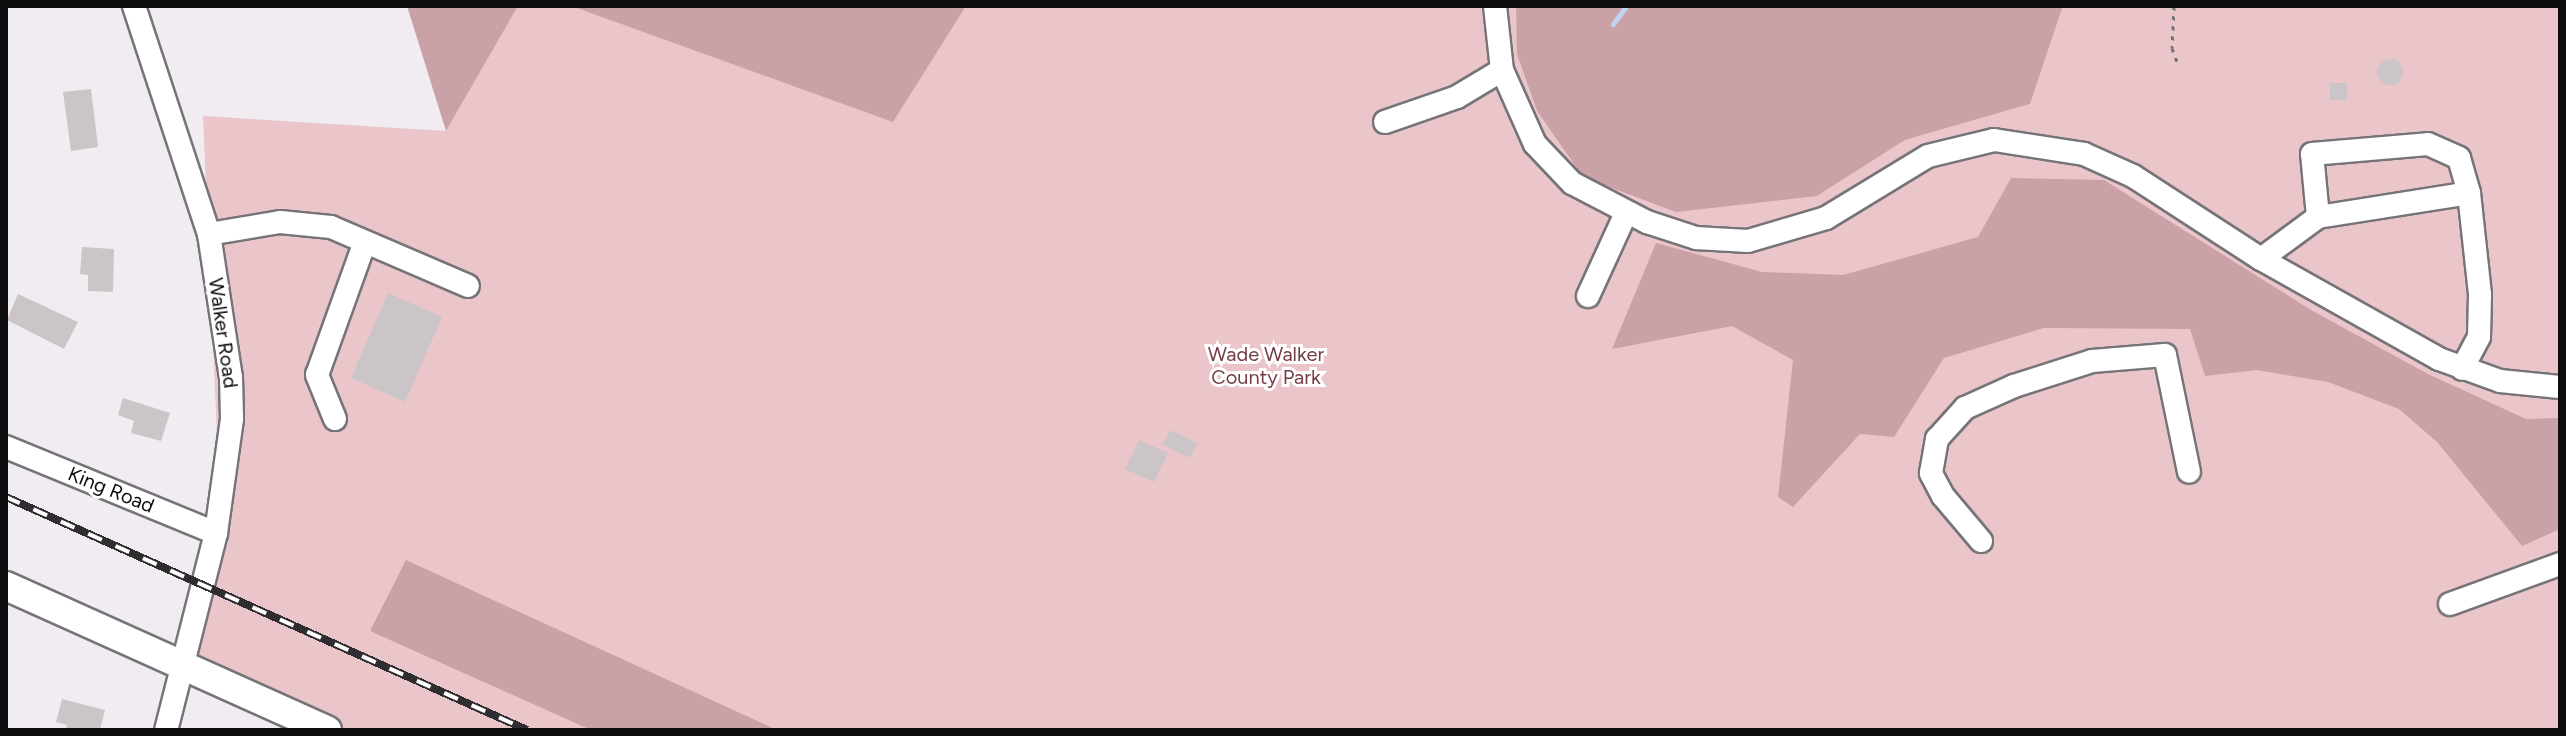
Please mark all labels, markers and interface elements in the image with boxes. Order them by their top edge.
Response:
street label: Walker Road [203,276,243,390]
park label: Wade Walker County Park [1208,343,1324,390]
street label: King Road [64,462,158,518]

